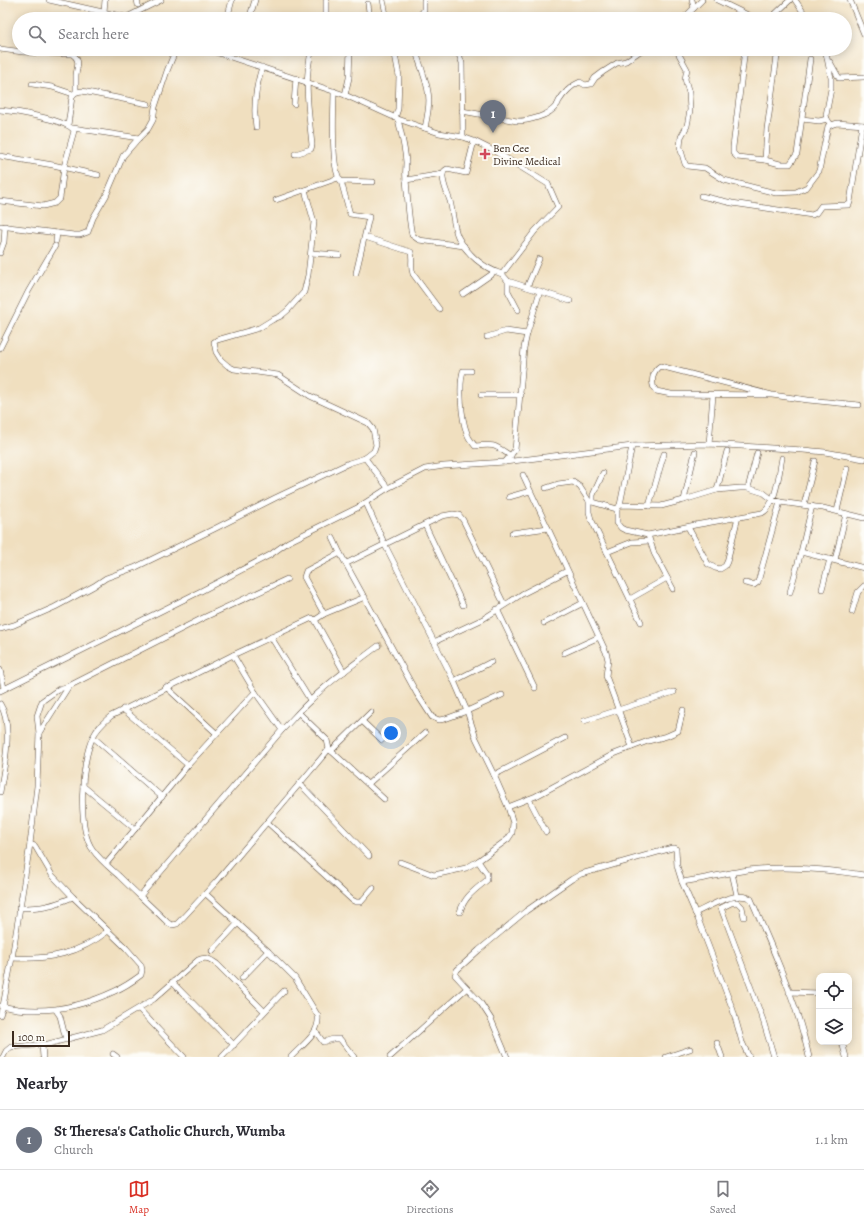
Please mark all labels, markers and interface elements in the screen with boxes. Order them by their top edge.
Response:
search box [12,12,852,56]
icon: search [26,23,48,45]
text: Search here [58,24,129,44]
pin: 1 [480,100,506,133]
place label: Ben Cee Divine Medical [493,141,561,169]
marker: Ben Cee Divine Medical [480,149,490,159]
your location [381,723,401,743]
map controls [816,973,852,1045]
button: locate [816,973,852,1009]
button: layers [816,1009,852,1045]
scale bar [12,1029,70,1048]
text: 100 m [18,1030,45,1045]
text: Nearby [16,1072,67,1095]
text: St Theresa's Catholic Church, Wumba [54,1121,286,1141]
text: 1 [27,1131,31,1148]
text: 1.1 km [815,1131,848,1148]
text: Church [54,1141,93,1158]
tab: Map [128,1178,150,1217]
tab: Directions [406,1178,454,1217]
tab: Saved [710,1178,736,1217]

